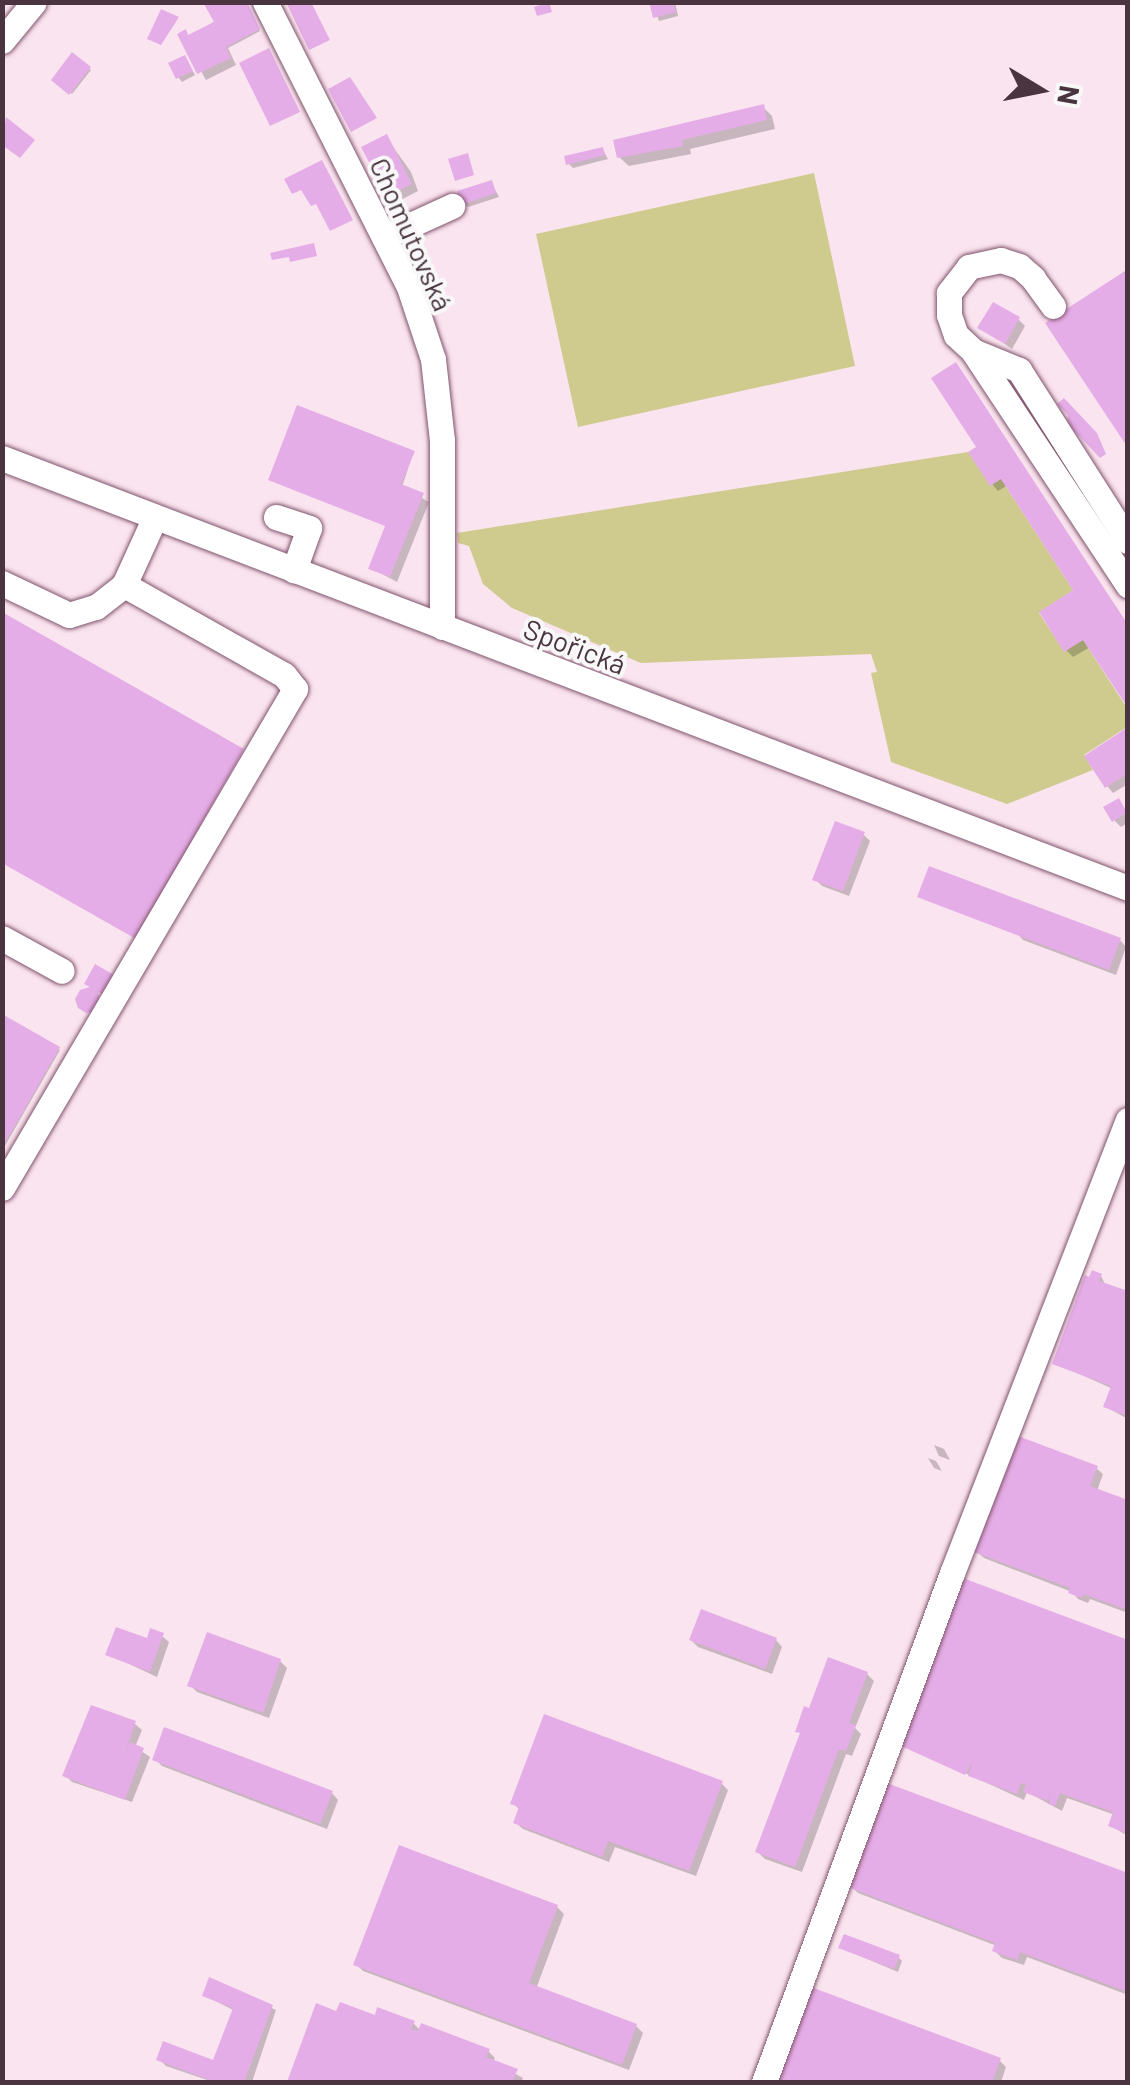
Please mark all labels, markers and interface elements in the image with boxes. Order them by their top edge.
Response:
north arrow [990,40,1090,140]
text: N [1051,83,1088,107]
street label: Chomutovská [363,152,461,316]
street label: Spořická [519,611,631,681]

